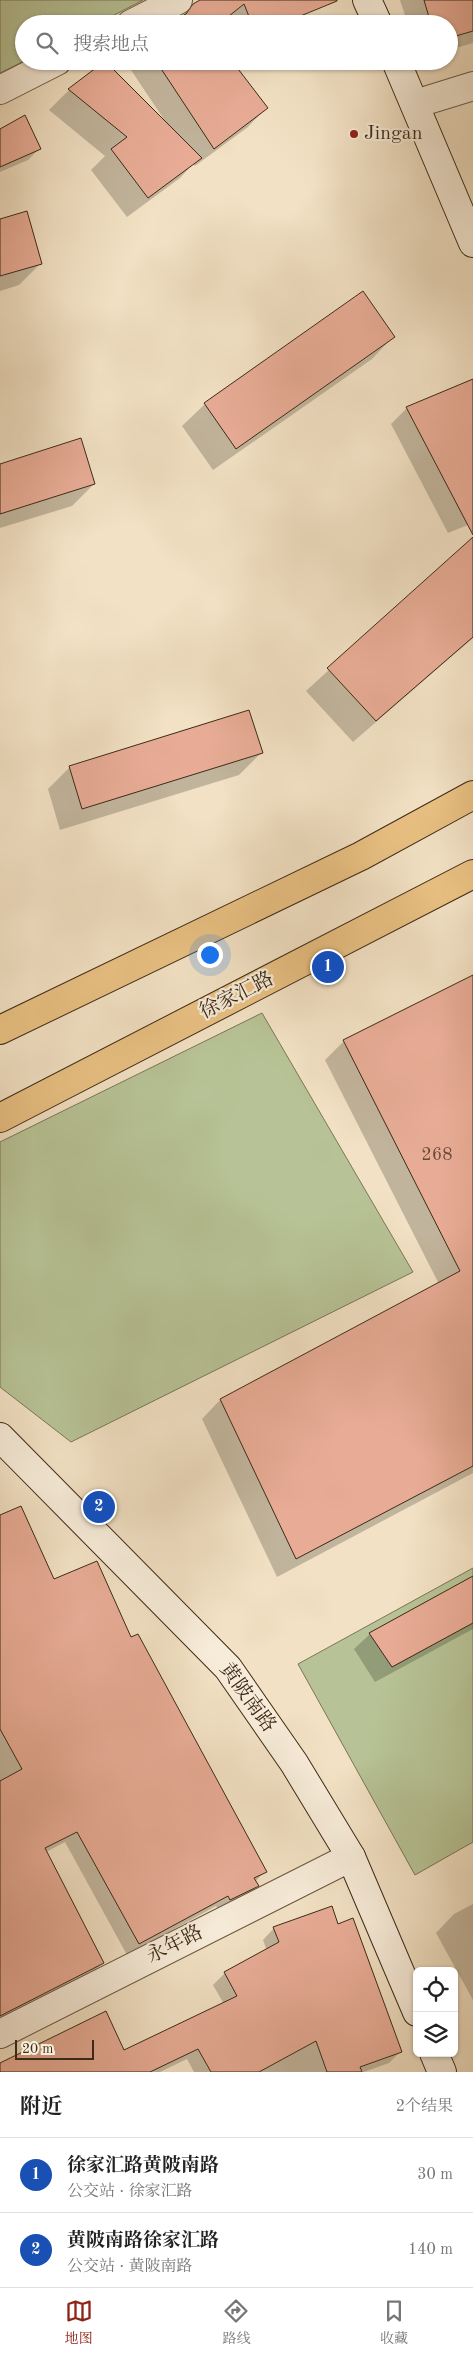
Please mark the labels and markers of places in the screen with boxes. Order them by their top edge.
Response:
place label: Jingan [364,124,423,144]
marker: Jingan [348,128,360,140]
pin: 1 [312,948,344,986]
pin: 2 [83,1488,115,1526]

